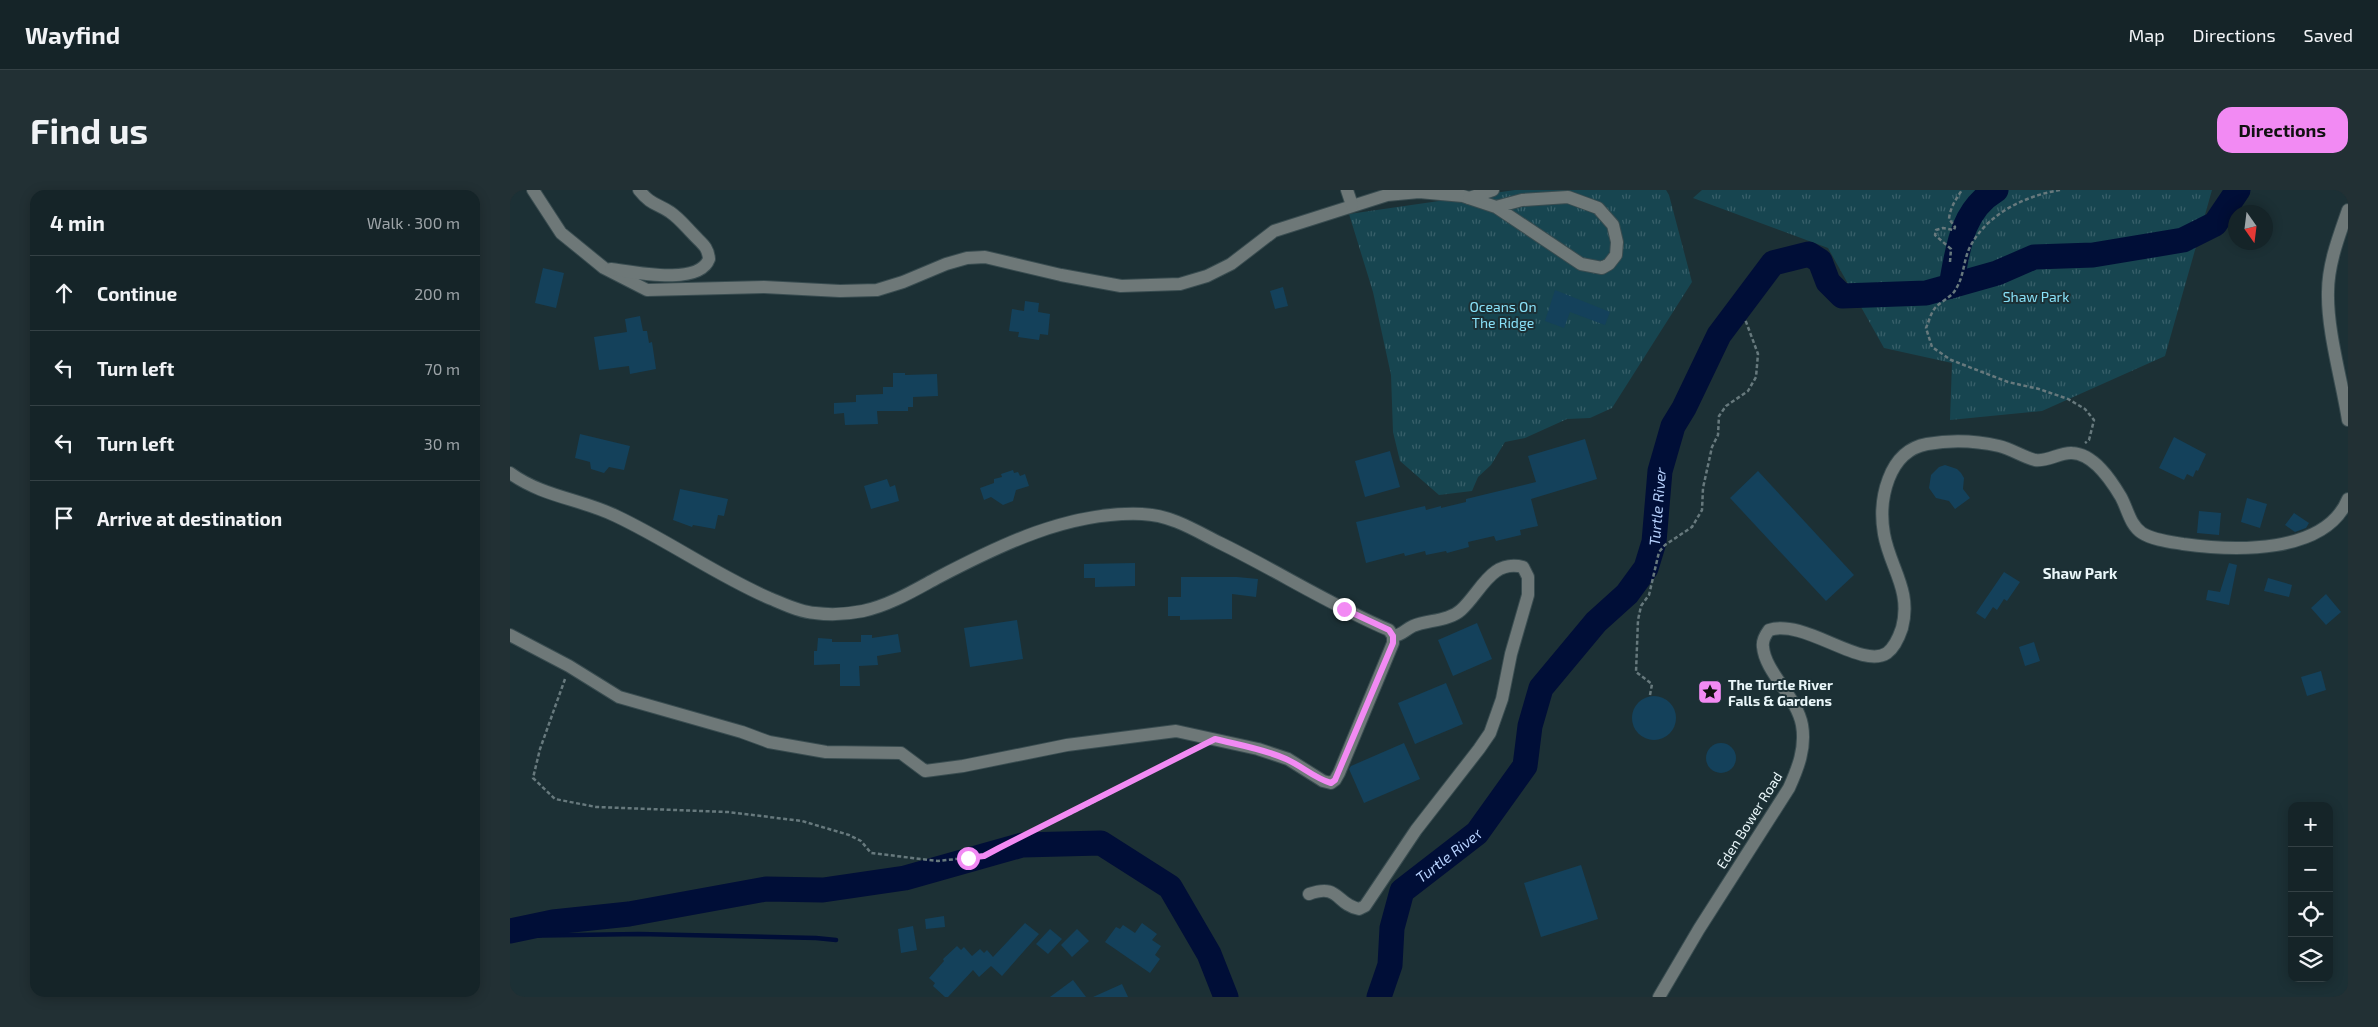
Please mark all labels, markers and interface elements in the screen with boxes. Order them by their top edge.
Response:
text: Wayfind [25,20,120,49]
text: Map [2128,24,2165,46]
text: Directions [2193,24,2276,46]
text: Saved [2304,24,2353,46]
button: Directions [2217,107,2348,153]
text: Find us [30,109,148,151]
north arrow [2228,205,2273,250]
text: 4 min [50,210,105,235]
text: Walk · 300 m [367,213,460,232]
icon: ahead [50,279,78,307]
text: Continue [97,282,177,305]
text: 200 m [414,284,460,303]
park label: Shaw Park [2003,288,2069,305]
park label: Oceans On The Ridge [1469,298,1537,331]
icon: left [50,354,78,382]
text: Turn left [97,357,174,380]
text: 70 m [425,359,460,378]
icon: left [50,429,78,457]
text: Turn left [97,432,174,455]
text: 30 m [424,434,460,453]
water label: Turtle River [1645,464,1670,546]
icon: arrive [50,504,78,532]
text: Arrive at destination [97,507,282,530]
district label: Shaw Park [2043,564,2118,582]
route end [1333,598,1356,621]
place label: The Turtle River Falls & Gardens [1728,676,1833,709]
place icon: The Turtle River Falls & Gardens [1697,679,1723,705]
street label: Eden Bower Road [1712,768,1786,872]
map controls [2288,802,2333,982]
button: + [2288,802,2333,847]
water label: Turtle River [1412,824,1487,886]
route start [957,847,980,870]
button: − [2288,847,2333,892]
button: locate [2288,892,2333,937]
button: layers [2288,937,2333,982]

